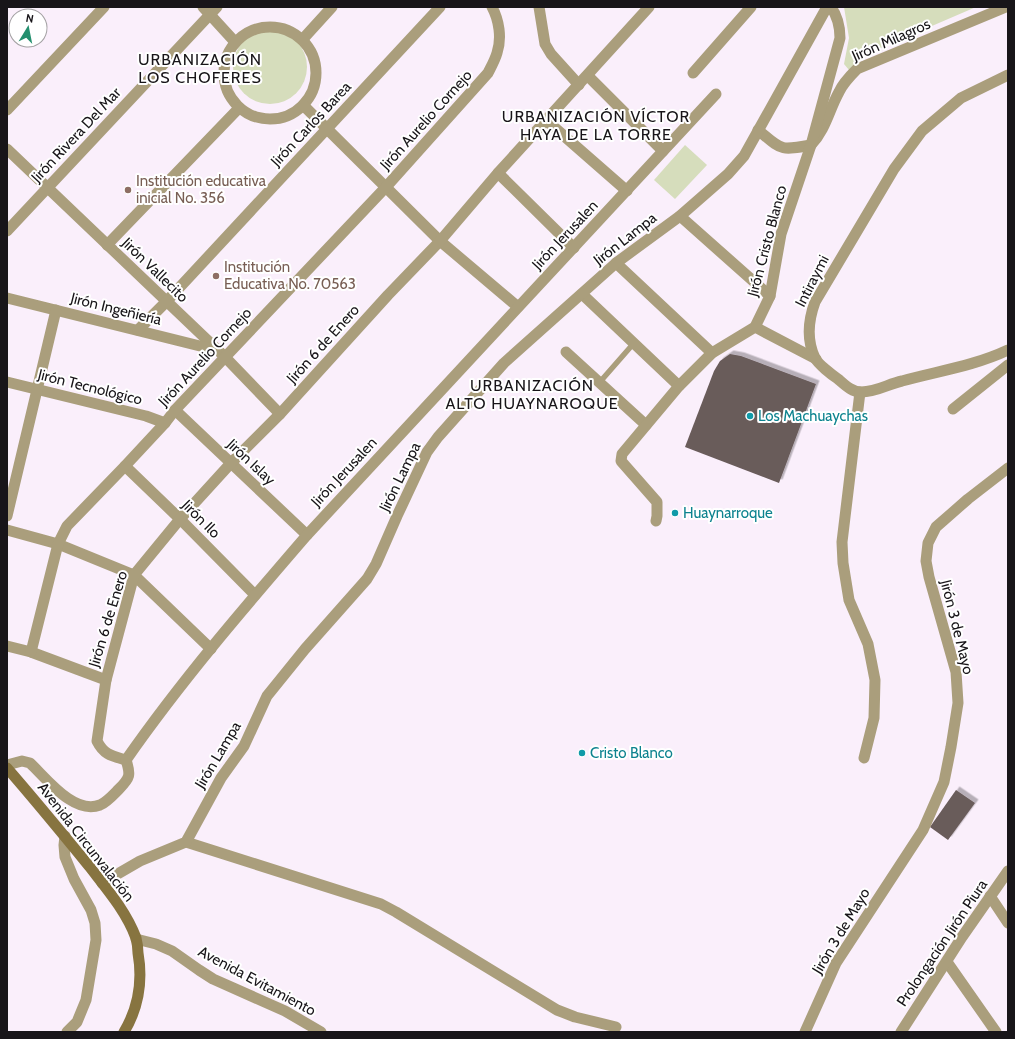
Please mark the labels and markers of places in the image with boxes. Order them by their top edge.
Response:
place label: Institución educativa inicial No. 356 [136,172,267,207]
marker: Institución educativa inicial No. 356 [123,185,133,195]
place label: Institución Educativa No. 70563 [224,258,356,293]
marker: Institución Educativa No. 70563 [211,271,221,281]
place label: Los Machuaychas [758,407,868,425]
marker: Los Machuaychas [745,411,755,421]
place label: Huaynarroque [683,504,773,522]
marker: Huaynarroque [670,508,680,518]
place label: Cristo Blanco [590,744,673,762]
marker: Cristo Blanco [577,748,587,758]

